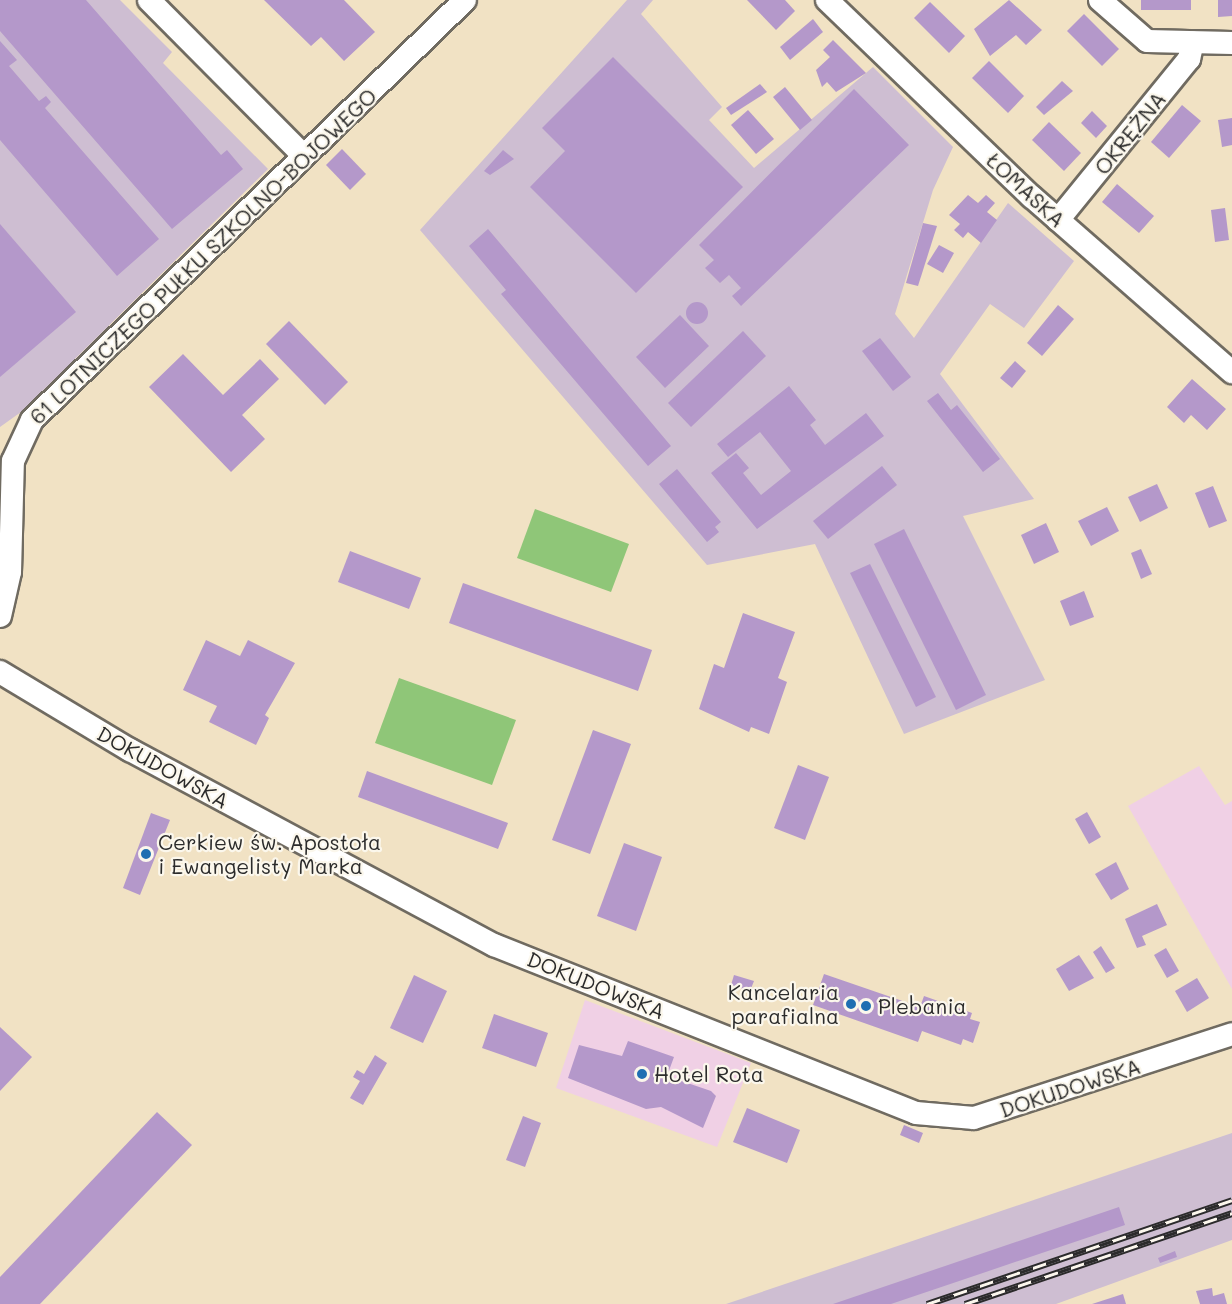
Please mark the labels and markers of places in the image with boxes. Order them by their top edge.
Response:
place label: Cerkiew św. Apostoła i Ewangelisty Marka [158,829,381,879]
marker: Cerkiew św. Apostoła i Ewangelisty Marka [139,847,153,861]
place label: Kancelaria parafialna [728,979,839,1029]
place label: Plebania [878,993,967,1019]
marker: Kancelaria parafialna [844,997,858,1011]
marker: Plebania [859,999,873,1013]
place label: Hotel Rota [654,1061,764,1087]
marker: Hotel Rota [635,1067,649,1081]

